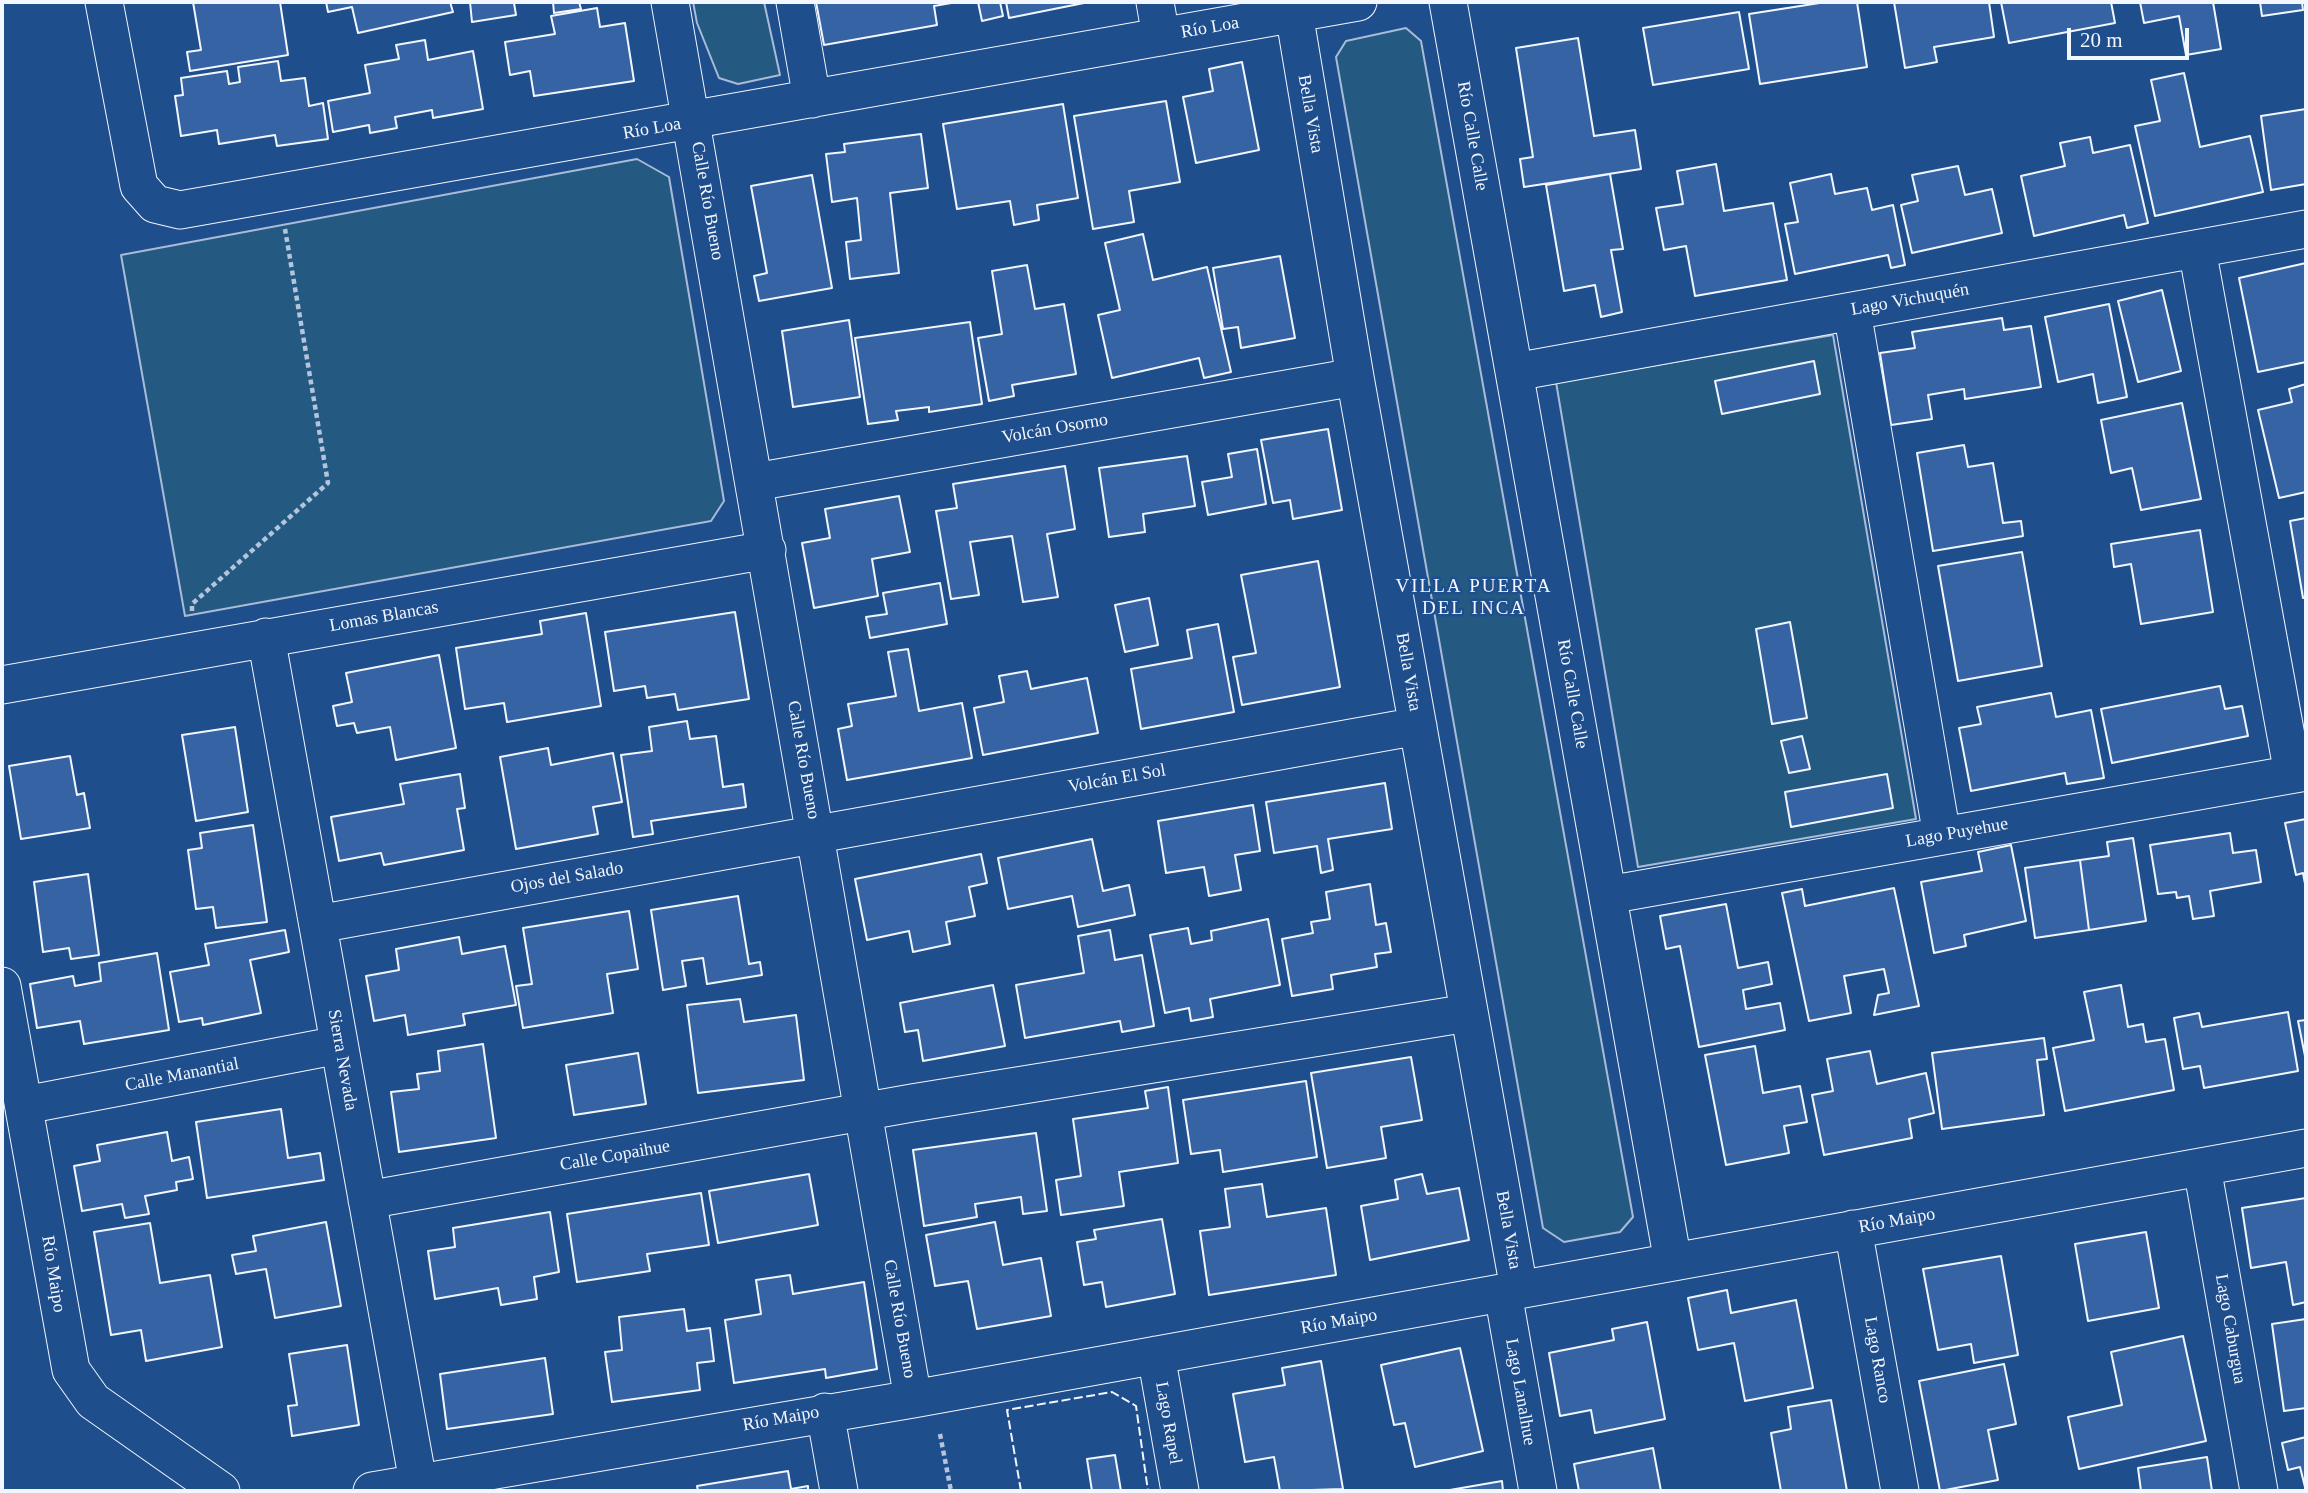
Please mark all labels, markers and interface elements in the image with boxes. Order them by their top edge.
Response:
street label: Río Loa [1179,12,1241,44]
scale bar [2070,14,2192,58]
text: 20 m [2080,28,2123,52]
street label: Bella Vista [1292,73,1328,155]
street label: Río Calle Calle [1452,79,1492,193]
street label: Río Loa [621,113,683,145]
street label: Calle Río Bueno [686,140,728,262]
street label: Lago Vichuquén [1849,279,1971,321]
street label: Volcán Osorno [1000,409,1110,449]
district label: VILLA PUERTA DEL INCA [1397,576,1551,620]
street label: Lomas Blancas [328,597,440,637]
street label: Bella Vista [1390,631,1426,713]
street label: Río Calle Calle [1552,637,1592,751]
street label: Calle Río Bueno [782,699,824,821]
street label: Volcán El Sol [1067,760,1167,798]
street label: Lago Puyehue [1904,813,2010,853]
street label: Ojos del Salado [509,857,625,899]
street label: Sierra Nevada [322,1008,362,1112]
street label: Calle Manantial [123,1053,241,1097]
street label: Calle Copaihue [558,1136,672,1176]
street label: Bella Vista [1490,1189,1526,1271]
street label: Río Maipo [1857,1204,1937,1238]
street label: Río Maipo [36,1234,70,1314]
street label: Calle Río Bueno [878,1258,920,1380]
street label: Lago Caburgua [2210,1272,2250,1386]
street label: Río Maipo [1299,1305,1379,1339]
street label: Lago Ranco [1859,1315,1895,1405]
street label: Lago Lanalhue [1500,1337,1540,1447]
street label: Lago Rapel [1150,1380,1186,1466]
street label: Río Maipo [741,1402,821,1436]

